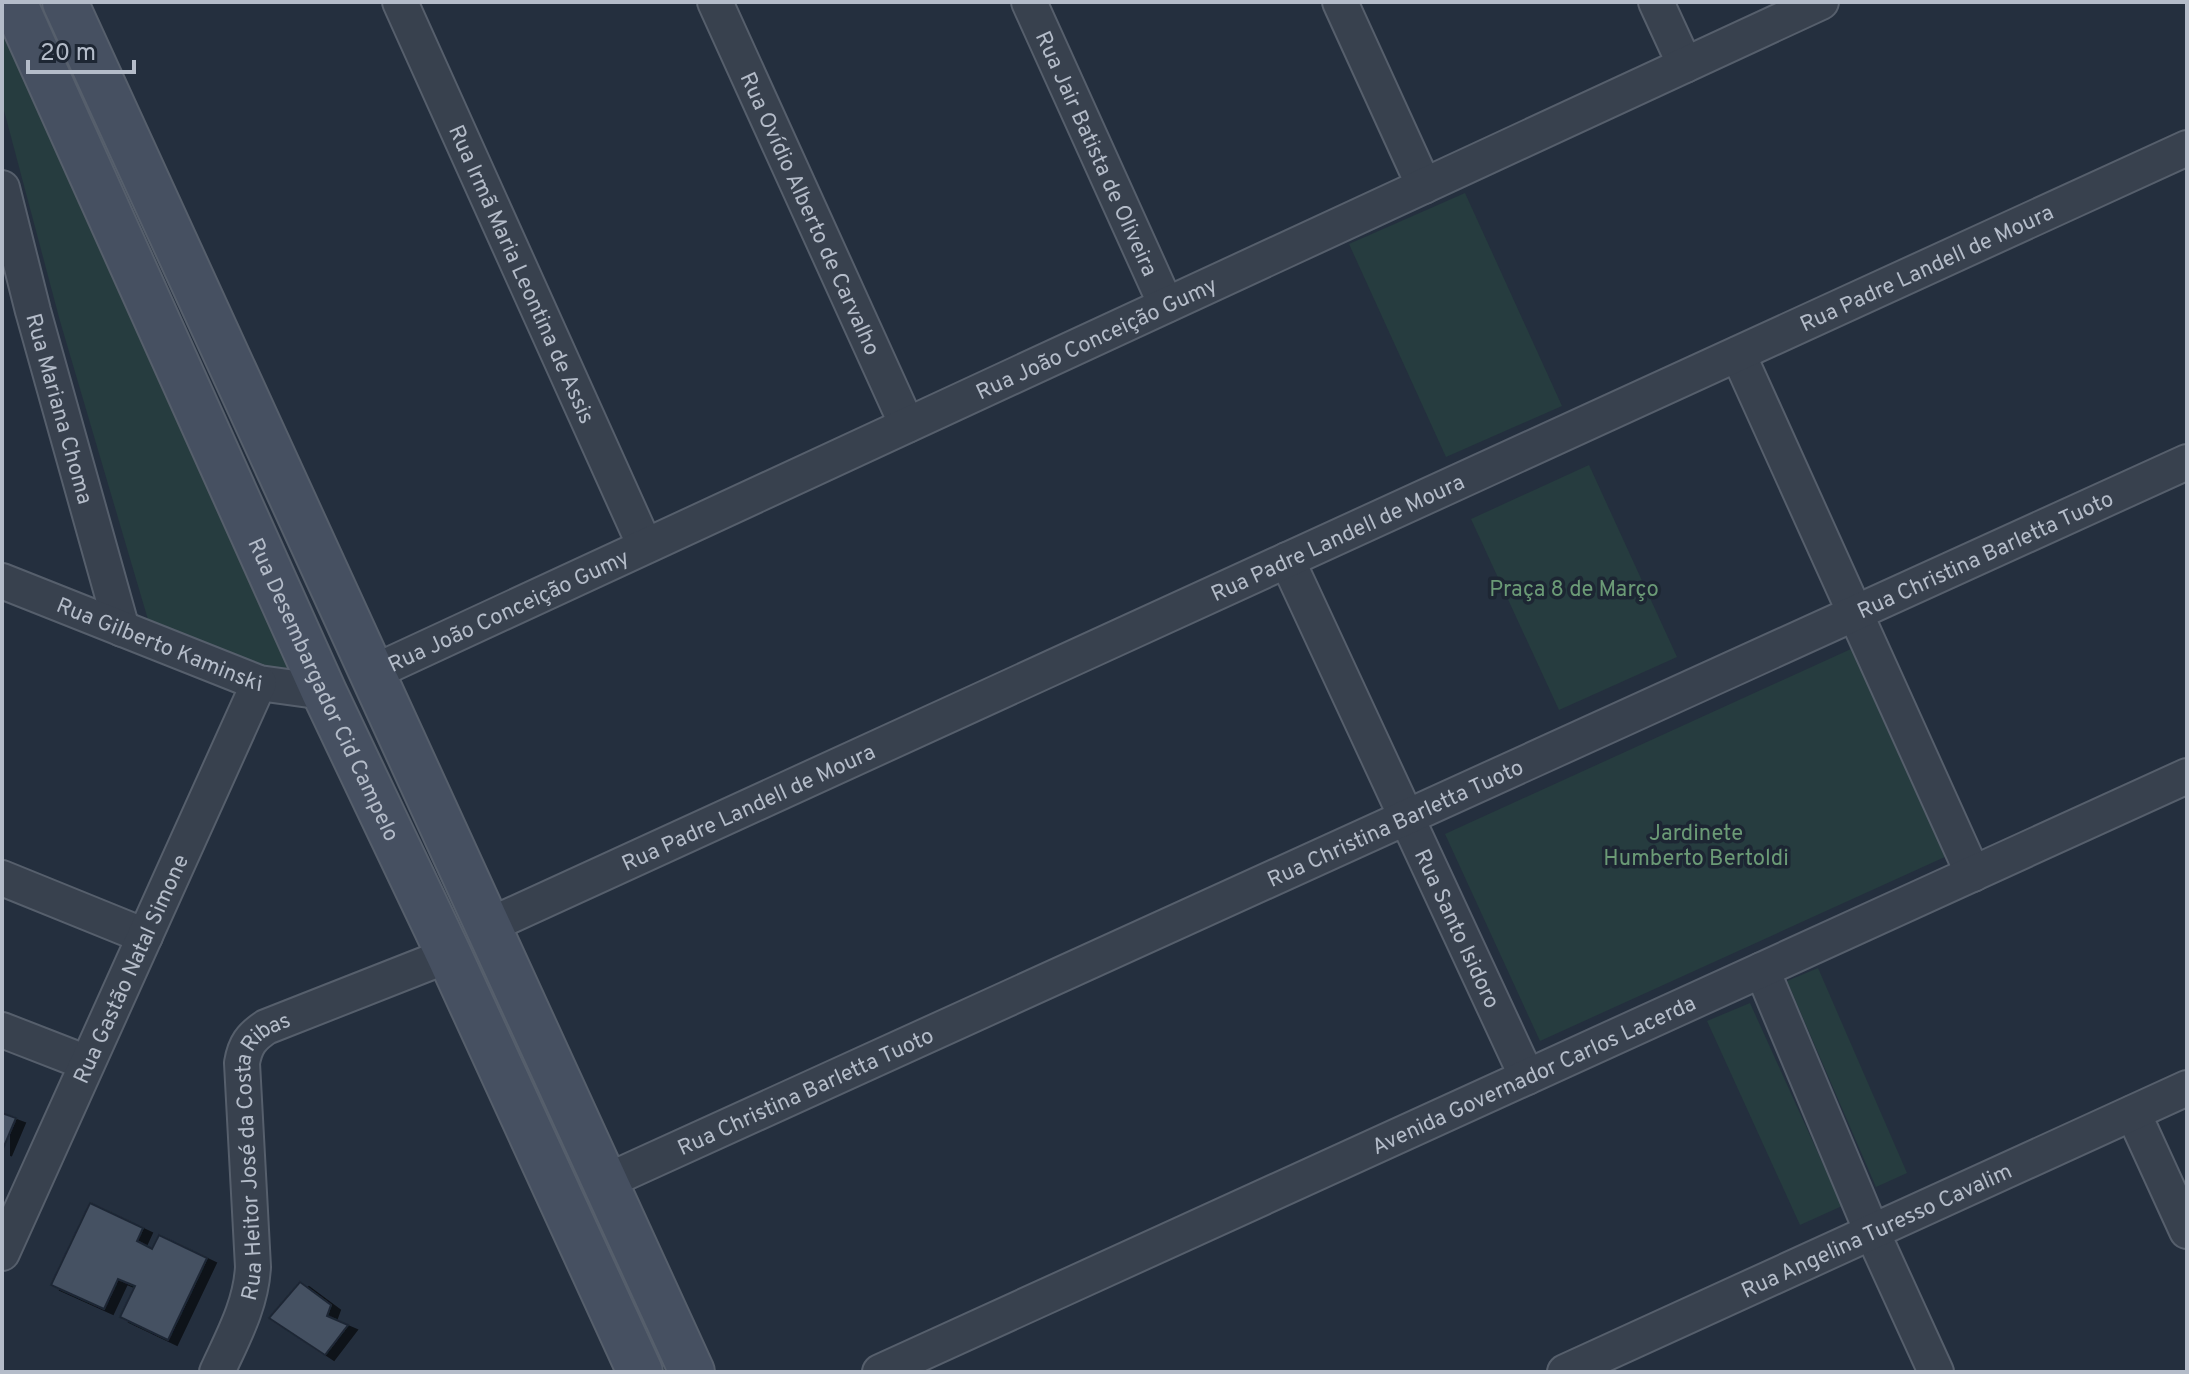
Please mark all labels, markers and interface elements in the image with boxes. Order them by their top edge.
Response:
scale bar [28,24,134,74]
street label: Rua Jair Batista de Oliveira [1028,28,1162,281]
text: 20 m [40,39,96,69]
street label: Rua Ovídio Alberto de Carvalho [733,68,885,360]
street label: Rua Irmã Maria Leontina de Assis [441,121,599,428]
street label: Rua Padre Landell de Moura [1796,200,2058,339]
street label: Rua João Conceição Gumy [972,273,1222,407]
street label: Rua Mariana Choma [18,311,97,508]
street label: Rua Padre Landell de Moura [1207,470,1469,609]
street label: Rua Christina Barletta Tuoto [1854,486,2118,626]
street label: Rua Desembargador Cid Campelo [241,534,404,846]
street label: Rua João Conceição Gumy [384,545,634,680]
park label: Praça 8 de Março [1489,577,1659,604]
street label: Rua Gilberto Kaminski [52,593,264,699]
street label: Rua Padre Landell de Moura [618,740,880,879]
street label: Rua Christina Barletta Tuoto [1264,755,1528,895]
park label: Jardinete Humberto Bertoldi [1603,821,1789,873]
street label: Rua Santo Isidoro [1407,845,1504,1013]
street label: Rua Gastão Natal Simone [69,851,196,1089]
street label: Avenida Governador Carlos Lacerda [1368,991,1701,1162]
street label: Rua Heitor José da Costa Ribas [231,1008,295,1303]
street label: Rua Christina Barletta Tuoto [674,1023,939,1163]
street label: Rua Angelina Turesso Cavalim [1738,1159,2017,1306]

